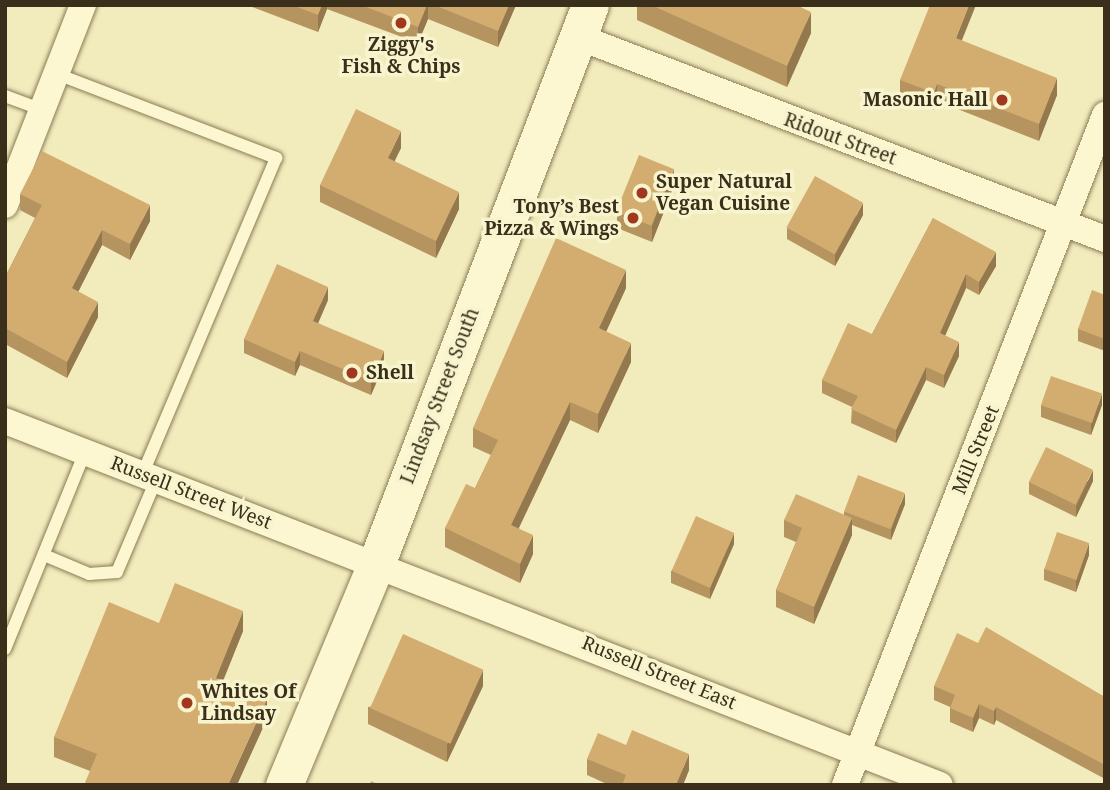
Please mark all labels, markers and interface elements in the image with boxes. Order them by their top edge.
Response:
marker: Ziggy's Fish & Chips [393,15,409,31]
place label: Ziggy's Fish & Chips [342,34,460,78]
place label: Masonic Hall [863,89,988,111]
marker: Masonic Hall [994,92,1010,108]
street label: Ridout Street [781,108,899,170]
place label: Super Natural Vegan Cuisine [656,171,792,215]
marker: Super Natural Vegan Cuisine [634,185,650,201]
place label: Tony’s Best Pizza & Wings [484,196,619,240]
marker: Tony’s Best Pizza & Wings [625,210,641,226]
street label: Lindsay Street South [396,305,484,487]
place label: Shell [366,362,414,384]
marker: Shell [344,365,360,381]
street label: Mill Street [948,402,1004,498]
street label: Russell Street West [107,452,275,534]
street label: Russell Street East [579,632,739,714]
place label: Whites Of Lindsay [201,681,296,725]
marker: Whites Of Lindsay [179,695,195,711]

